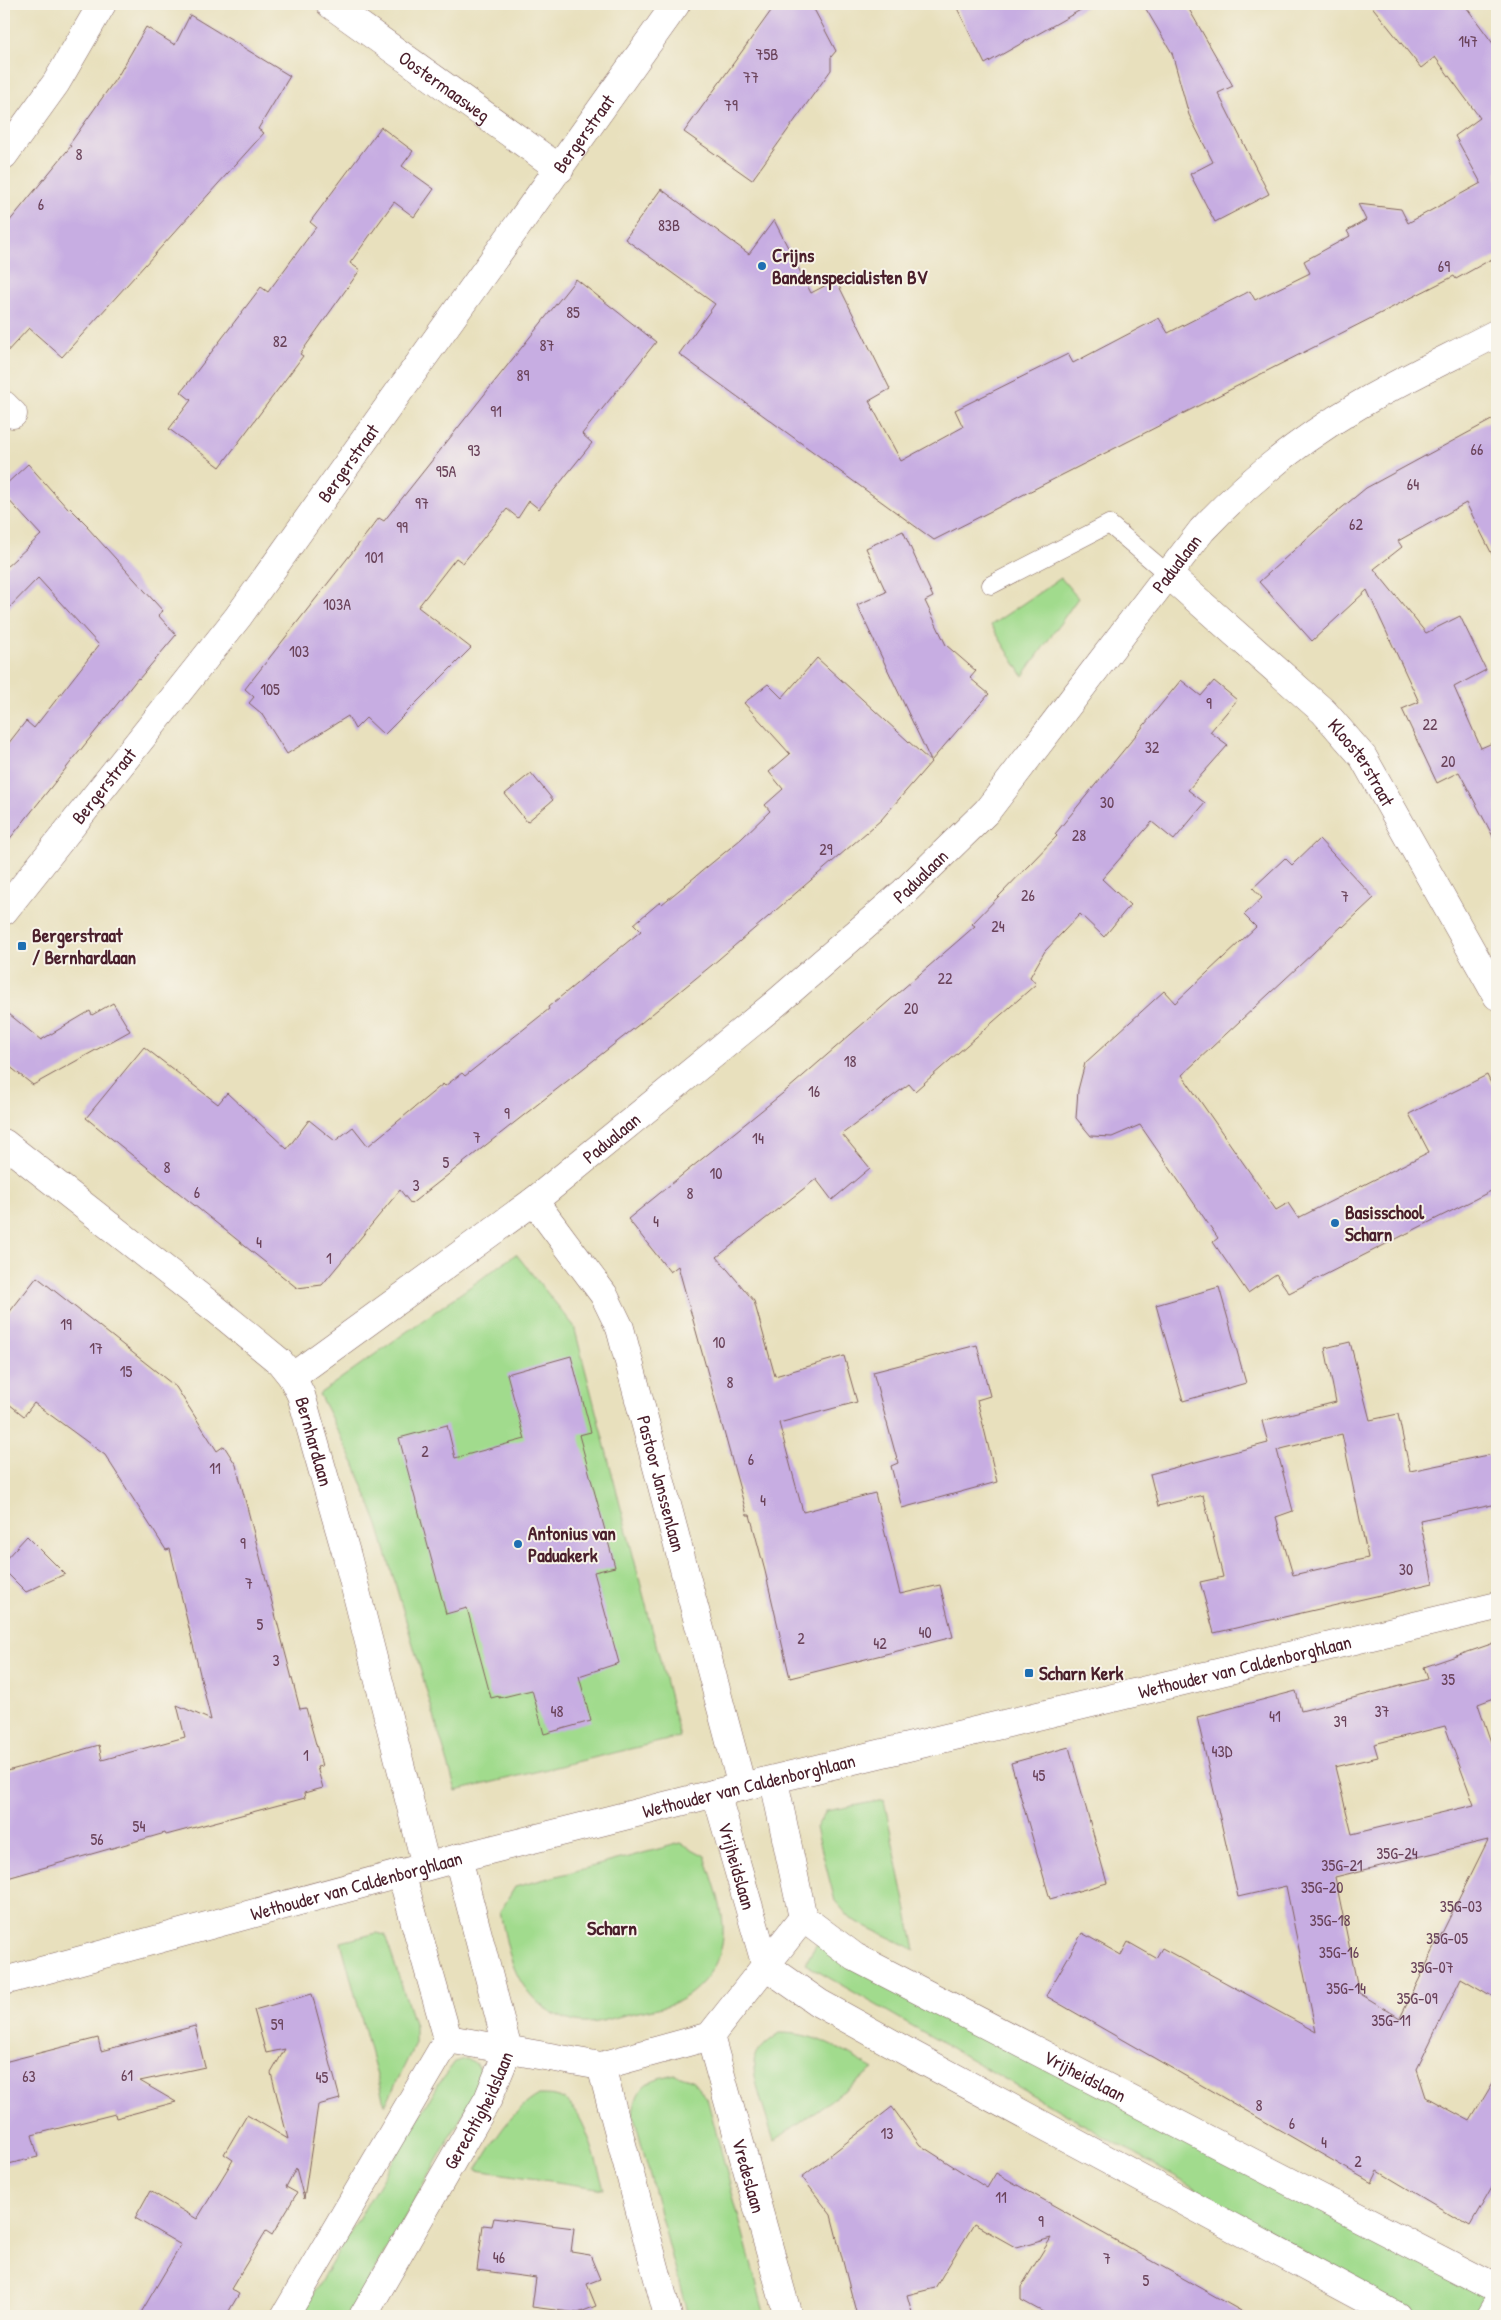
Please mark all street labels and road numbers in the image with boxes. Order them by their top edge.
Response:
street label: Oostermaasweg [394,44,496,128]
street label: Bergerstraat [547,89,621,178]
street label: Bergerstraat [311,418,385,507]
street label: Padualaan [1146,529,1207,598]
street label: Kloosterstraat [1322,713,1401,811]
street label: Bergerstraat [65,742,142,829]
street label: Padualaan [887,843,954,909]
street label: Padualaan [577,1106,646,1169]
street label: Bernhardlaan [289,1394,339,1489]
street label: Pastoor Janssenlaan [631,1413,692,1555]
street label: Wethouder van Caldenborghlaan [1136,1628,1354,1704]
street label: Wethouder van Caldenborghlaan [640,1747,858,1824]
street label: Vrijheidslaan [712,1819,762,1913]
street label: Wethouder van Caldenborghlaan [248,1844,465,1927]
street label: Vrijheidslaan [1039,2044,1131,2108]
street label: Gerechtigheidslaan [437,2048,519,2174]
street label: Vredeslaan [726,2135,772,2216]

